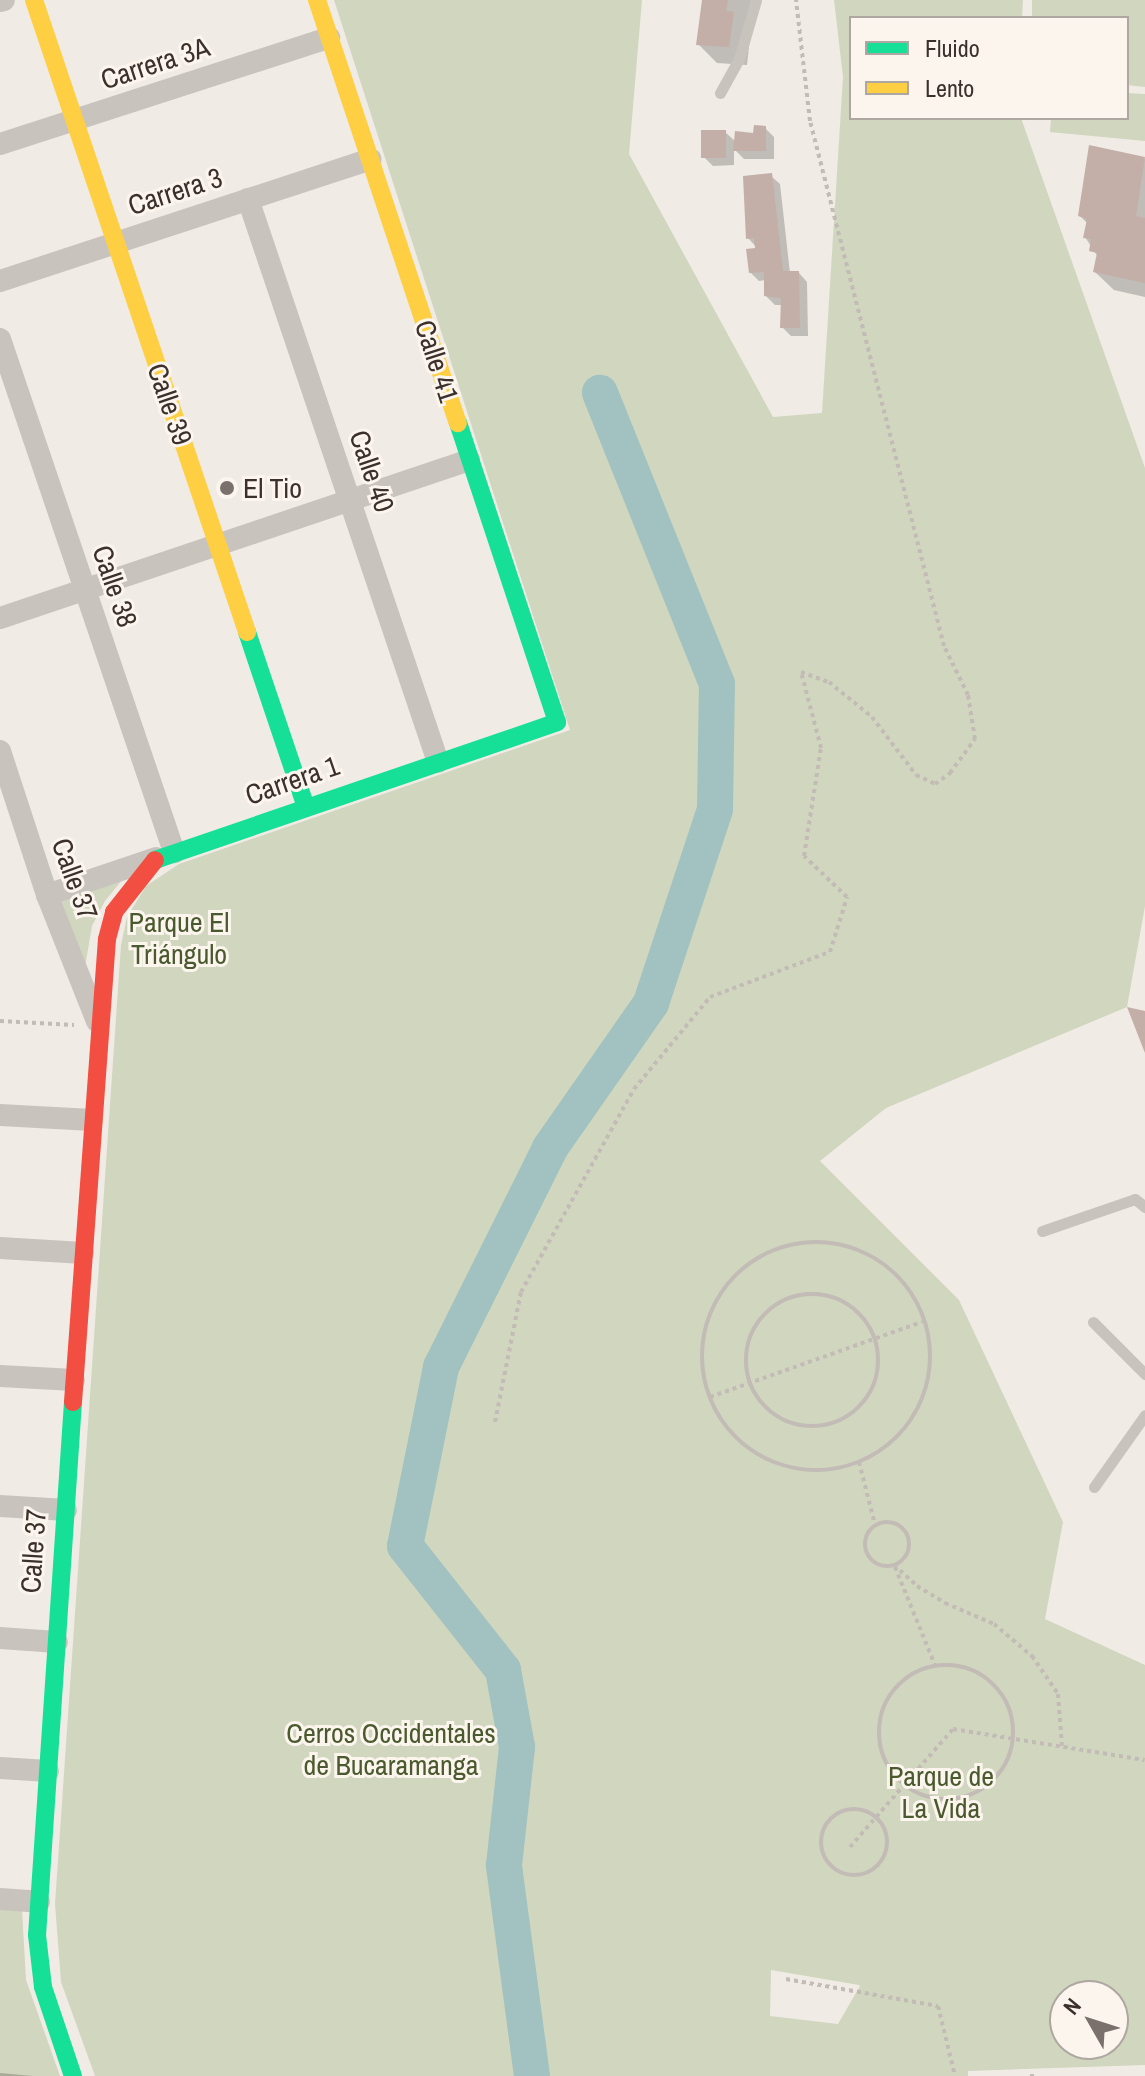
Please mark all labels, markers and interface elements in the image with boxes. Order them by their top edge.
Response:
legend [849,16,1129,120]
street label: Carrera 3A [96,30,214,96]
text: Fluido [925,32,980,64]
text: Lento [925,72,974,104]
street label: Carrera 3 [124,160,226,222]
street label: Calle 41 [408,316,466,406]
street label: Calle 39 [140,359,200,449]
street label: Calle 40 [342,426,402,516]
place label: El Tio [243,471,302,505]
marker: El Tio [218,479,236,497]
street label: Calle 38 [85,541,145,631]
street label: Carrera 1 [241,748,343,812]
street label: Calle 37 [45,834,105,924]
park label: Parque El Triángulo [129,905,229,971]
street label: Calle 37 [13,1508,53,1594]
park label: Cerros Occidentales de Bucaramanga [286,1716,496,1782]
park label: Parque de La Vida [888,1759,994,1825]
north arrow [1049,1980,1129,2060]
text: N [1056,1992,1088,2021]

